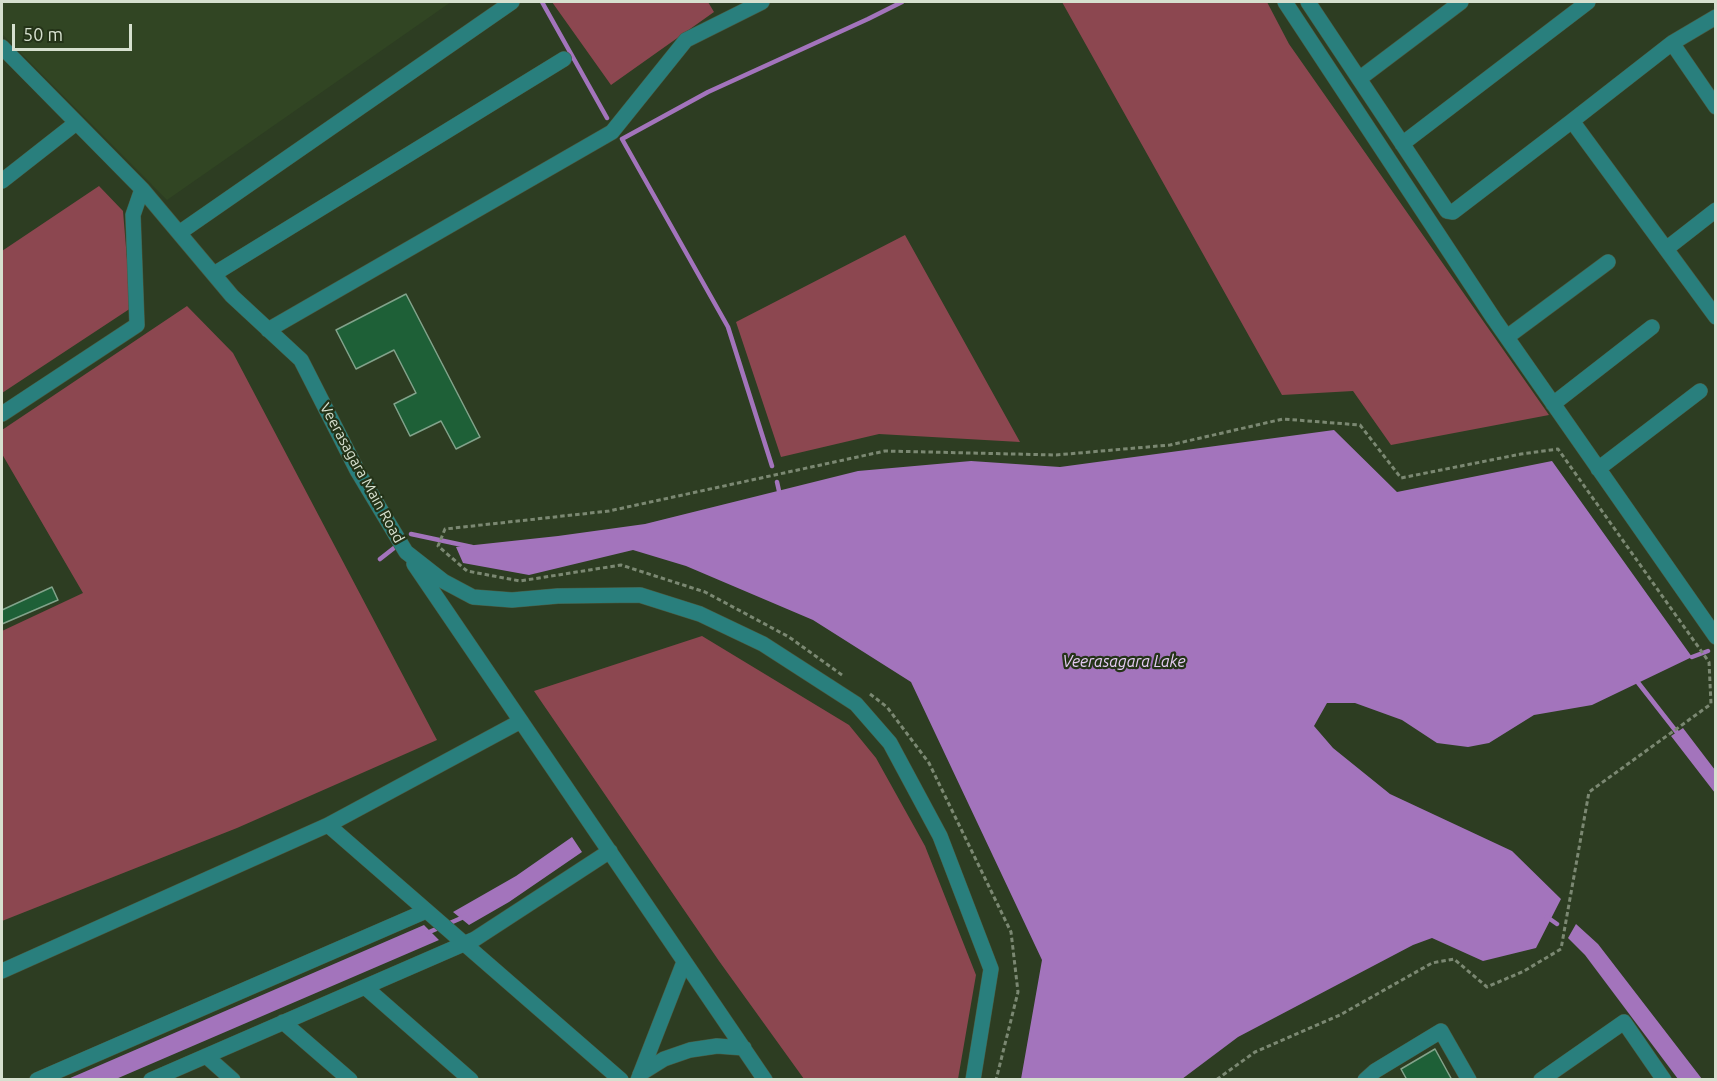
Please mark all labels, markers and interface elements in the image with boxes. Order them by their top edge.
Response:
scale bar [15,12,135,50]
text: 50 m [23,24,63,44]
street label: Veerasagara Main Road [316,400,408,546]
water label: Veerasagara Lake [1063,652,1185,672]

